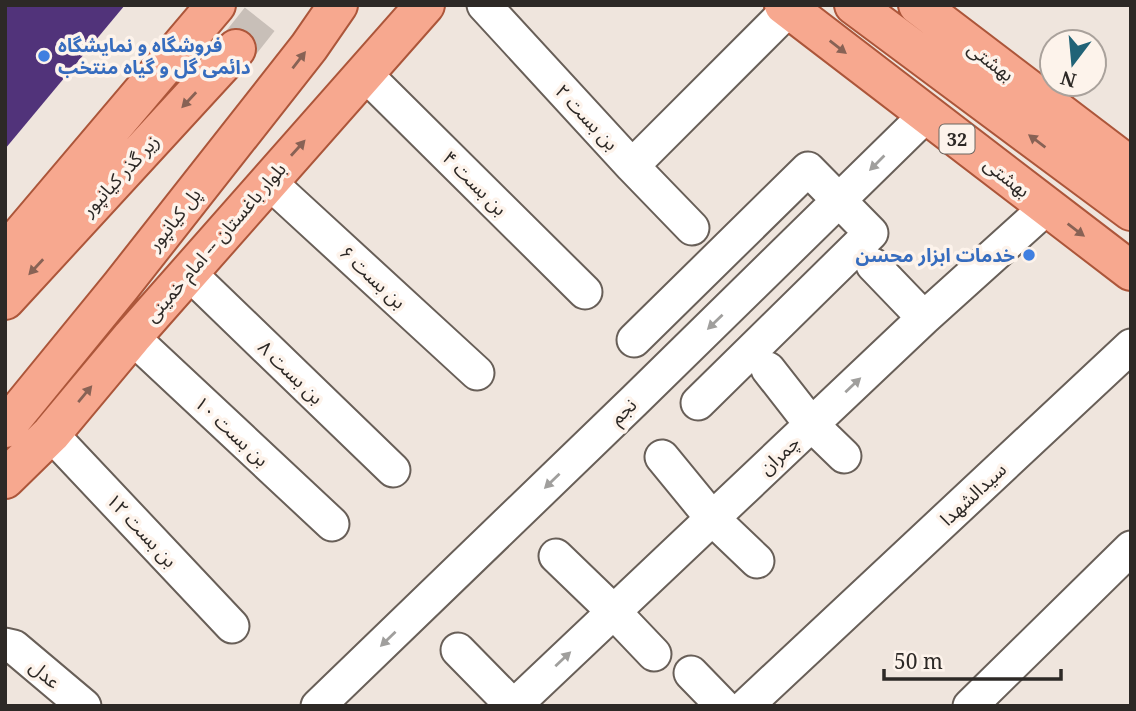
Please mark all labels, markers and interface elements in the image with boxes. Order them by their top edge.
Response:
north arrow [1038,28,1108,98]
place label: فروشگاه و نمایشگاه دائمی گل و گیاه منتخب [58,32,251,80]
street label: بهشتی [962,35,1020,87]
one-way arrow [829,39,847,53]
marker: فروشگاه و نمایشگاه دائمی گل و گیاه منتخب [36,48,52,64]
one-way arrow [292,51,307,69]
text: N [1058,65,1079,94]
street label: بن بست ۲ [550,78,624,156]
one-way arrow [182,91,198,108]
road number: 32 [940,124,974,154]
street label: زیر گذر کیانپور [75,128,165,222]
one-way arrow [1027,134,1046,148]
one-way arrow [290,139,305,156]
street label: بن بست ۴ [437,145,513,221]
street label: بهشتى [979,151,1035,203]
one-way arrow [869,154,886,170]
street label: بلوار باغستان -- امام خمینی [138,157,293,329]
street label: پل کیانپور [141,182,207,257]
one-way arrow [1067,223,1085,238]
street label: بن بست ۶ [334,240,412,314]
place label: خدمات ابزار محسن [855,242,1015,268]
marker: خدمات ابزار محسن [1021,247,1037,263]
one-way arrow [28,258,44,275]
one-way arrow [707,313,723,330]
street label: بن بست ۸ [253,334,329,410]
one-way arrow [844,377,861,393]
one-way arrow [77,385,92,402]
street label: بن بست ۱۰ [189,390,275,472]
street label: نجم [604,392,643,431]
street label: چمران [753,430,805,480]
street label: سیدالشهدا [934,457,1012,531]
one-way arrow [543,472,560,489]
street label: بن بست ۱۲ [101,487,183,573]
one-way arrow [380,630,397,646]
scale bar [884,638,1061,682]
text: 50 m [894,647,943,675]
one-way arrow [554,651,571,667]
street label: عدل [24,653,66,695]

